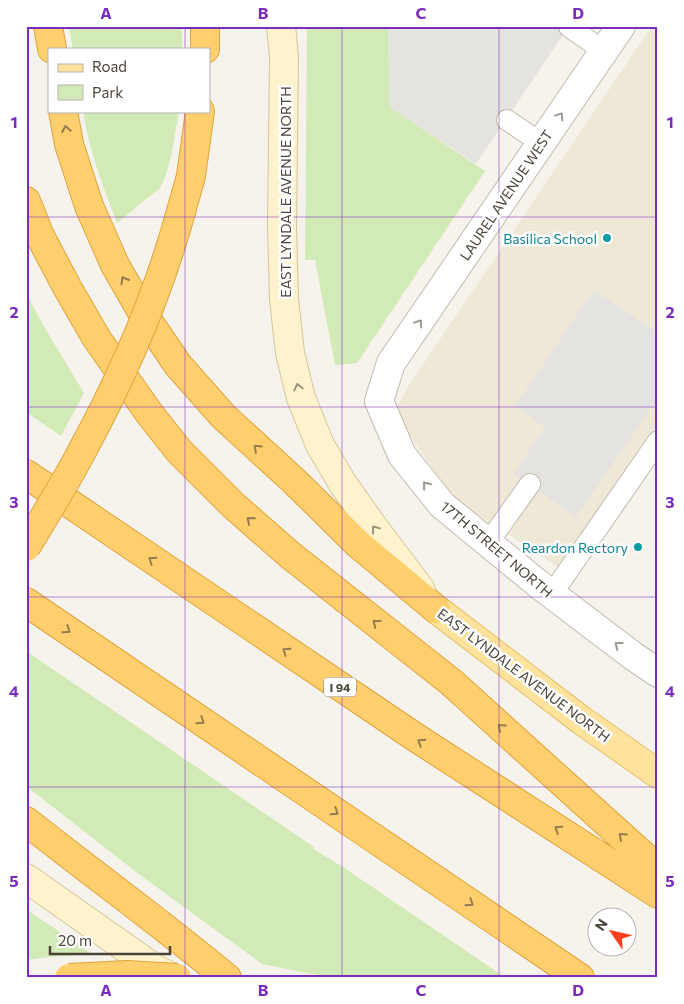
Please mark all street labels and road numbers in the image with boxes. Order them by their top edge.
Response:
street label: EAST LYNDALE AVENUE NORTH [277,86,294,298]
street label: LAUREL AVENUE WEST [456,126,556,264]
street label: 17TH STREET NORTH [438,497,556,601]
street label: EAST LYNDALE AVENUE NORTH [435,605,613,745]
road number: I 94 [324,678,356,696]

